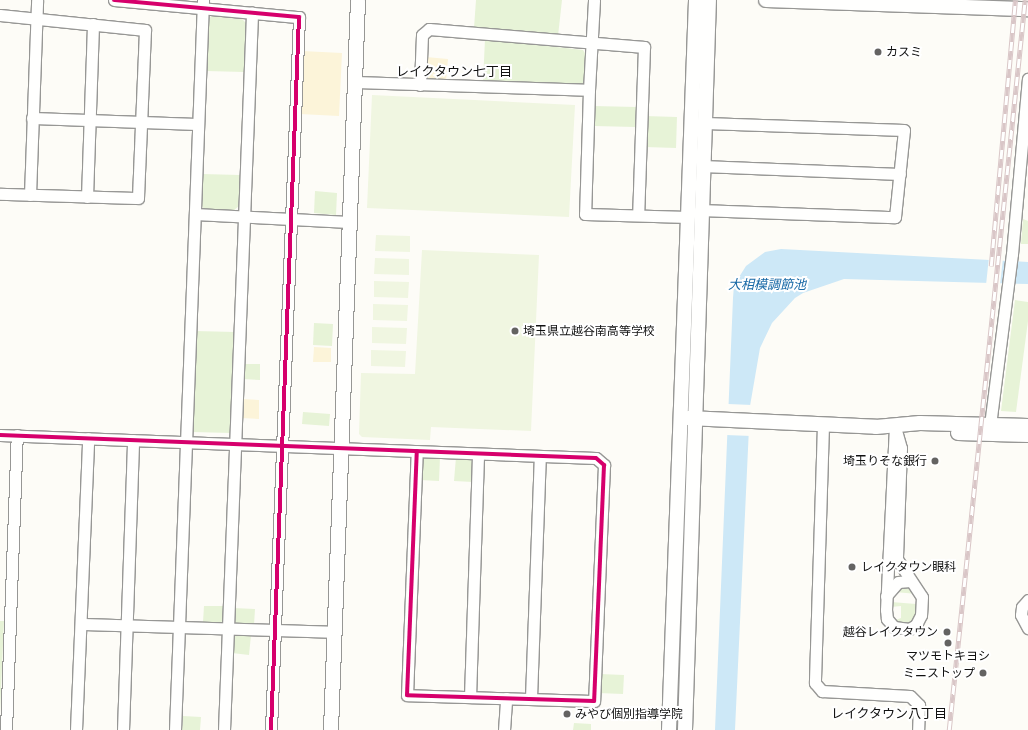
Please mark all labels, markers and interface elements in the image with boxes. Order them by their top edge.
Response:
place label: カスミ [886,45,922,59]
marker: カスミ [873,47,883,57]
district label: レイクタウン七丁目 [396,64,512,80]
water label: 大相模調節池 [728,277,806,293]
place label: 埼玉県立越谷南高等学校 [523,324,655,338]
marker: 埼玉県立越谷南高等学校 [510,326,520,336]
place label: 埼玉りそな銀行 [843,454,927,468]
marker: 埼玉りそな銀行 [930,456,940,466]
place label: レイクタウン眼科 [861,560,957,574]
marker: レイクタウン眼科 [846,561,858,573]
place label: 越谷レイクタウン [842,625,938,639]
marker: 越谷レイクタウン [941,626,953,638]
marker: マツモトキヨシ [943,638,953,648]
place label: マツモトキヨシ [906,649,990,663]
place label: ミニストップ [903,666,975,680]
marker: ミニストップ [978,668,988,678]
district label: レイクタウン八丁目 [831,706,947,722]
place label: みやび個別指導学院 [575,707,683,721]
marker: みやび個別指導学院 [562,709,572,719]

